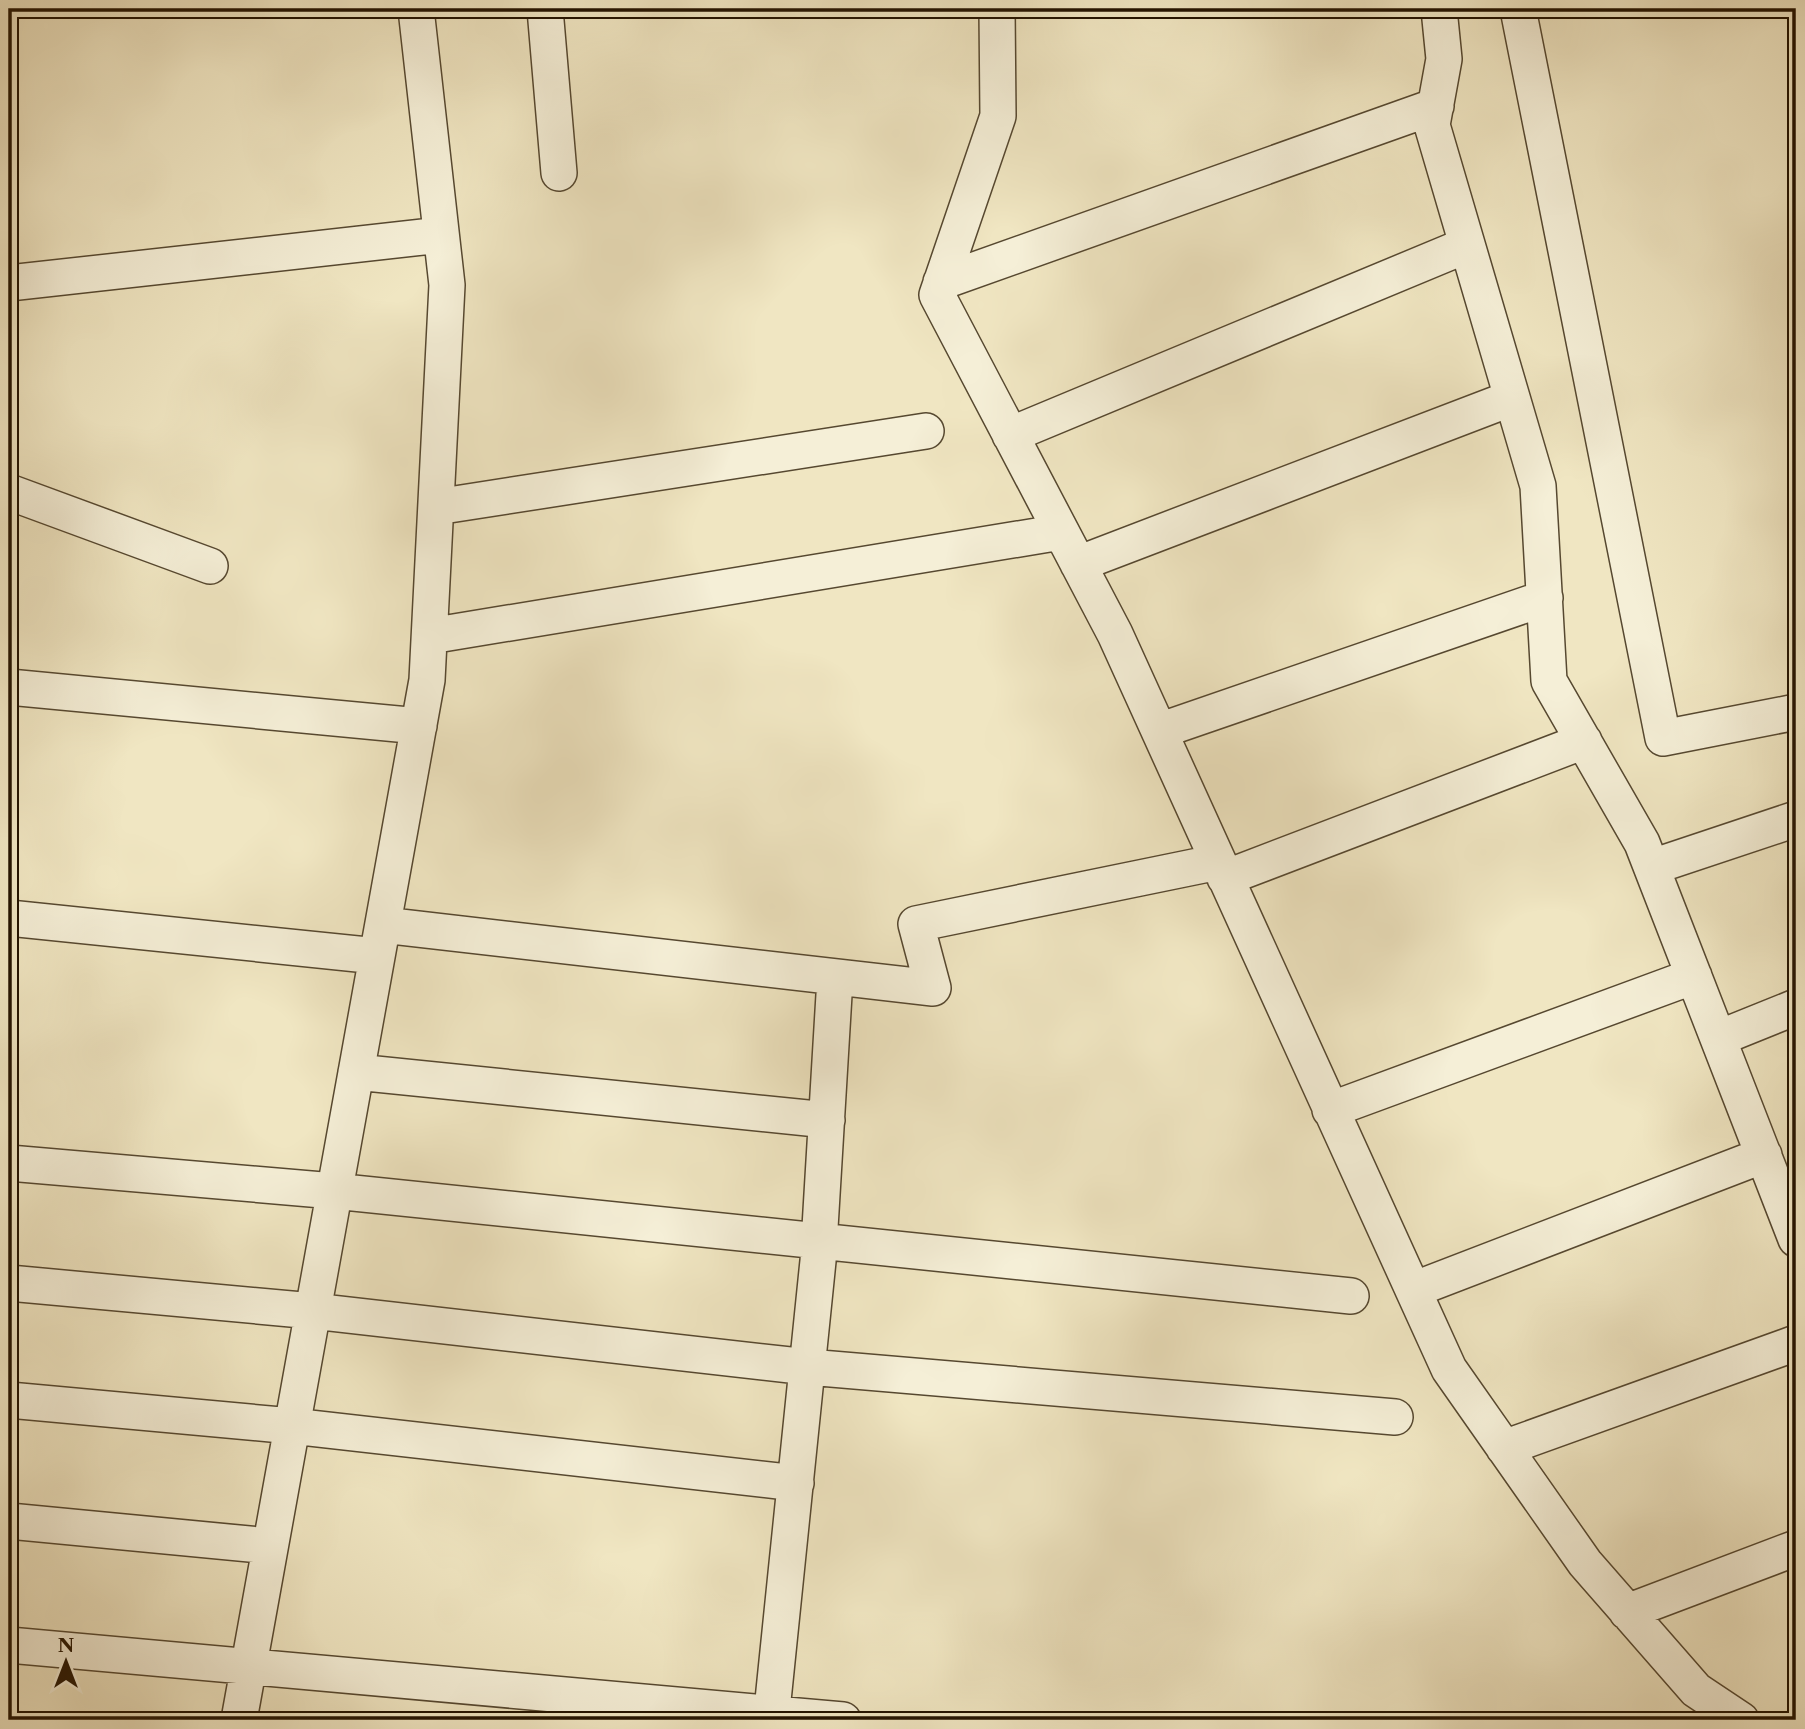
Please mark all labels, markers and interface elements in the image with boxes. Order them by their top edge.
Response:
north arrow [32,1628,102,1698]
text: N [58,1634,74,1657]

